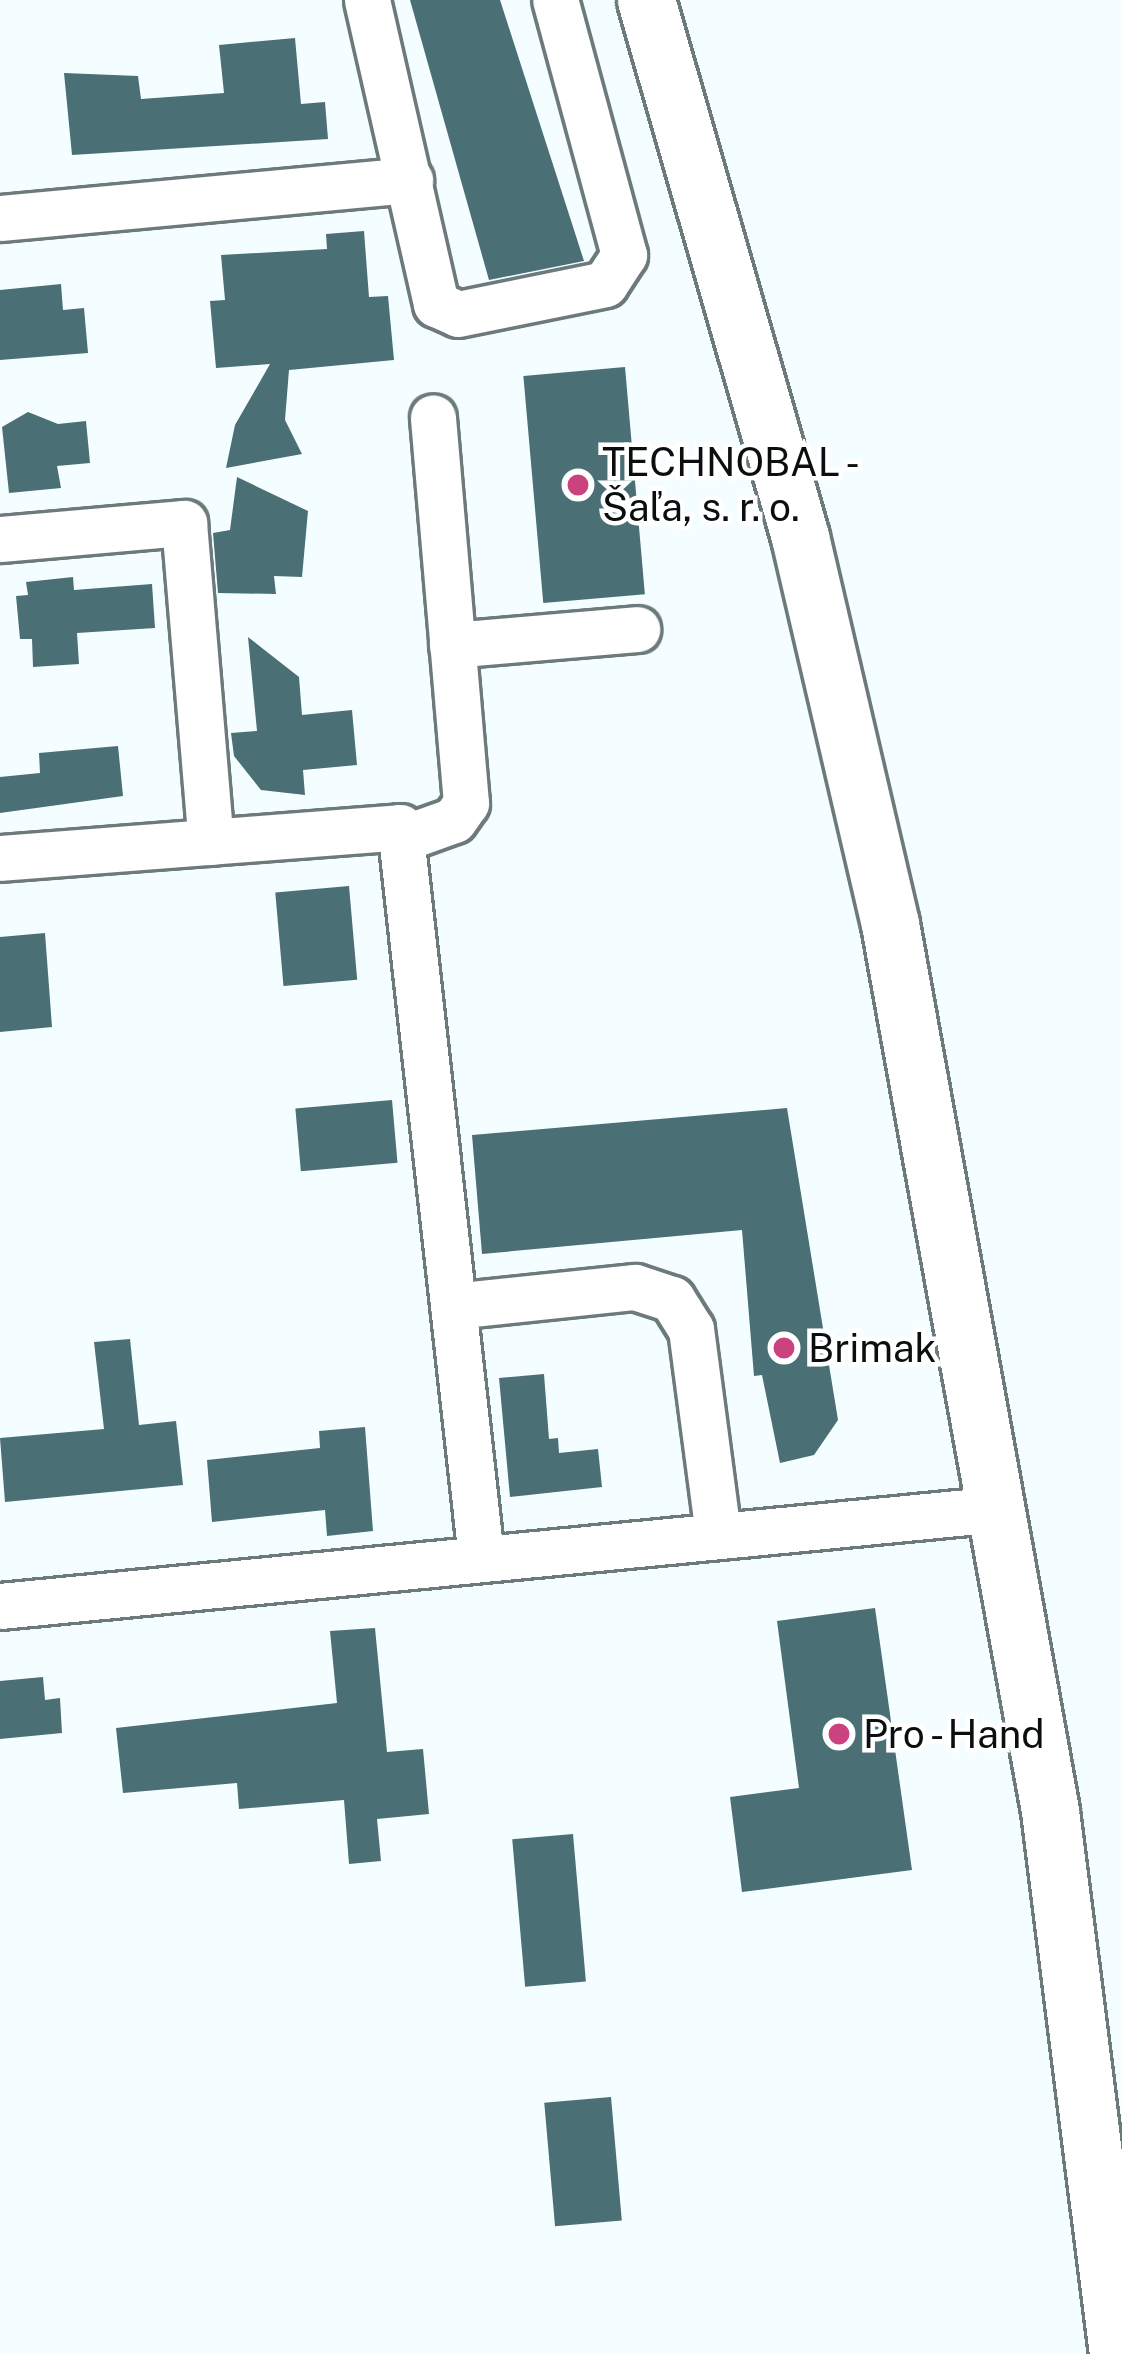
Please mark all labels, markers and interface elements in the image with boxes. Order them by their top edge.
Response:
place label: TECHNOBAL - Šaľa, s. r. o. [602,440,864,531]
marker: TECHNOBAL - Šaľa, s. r. o. [565,472,591,498]
place label: Brimak [808,1325,936,1371]
marker: Brimak [771,1335,797,1361]
place label: Pro - Hand [863,1711,1056,1757]
marker: Pro - Hand [826,1721,852,1747]

